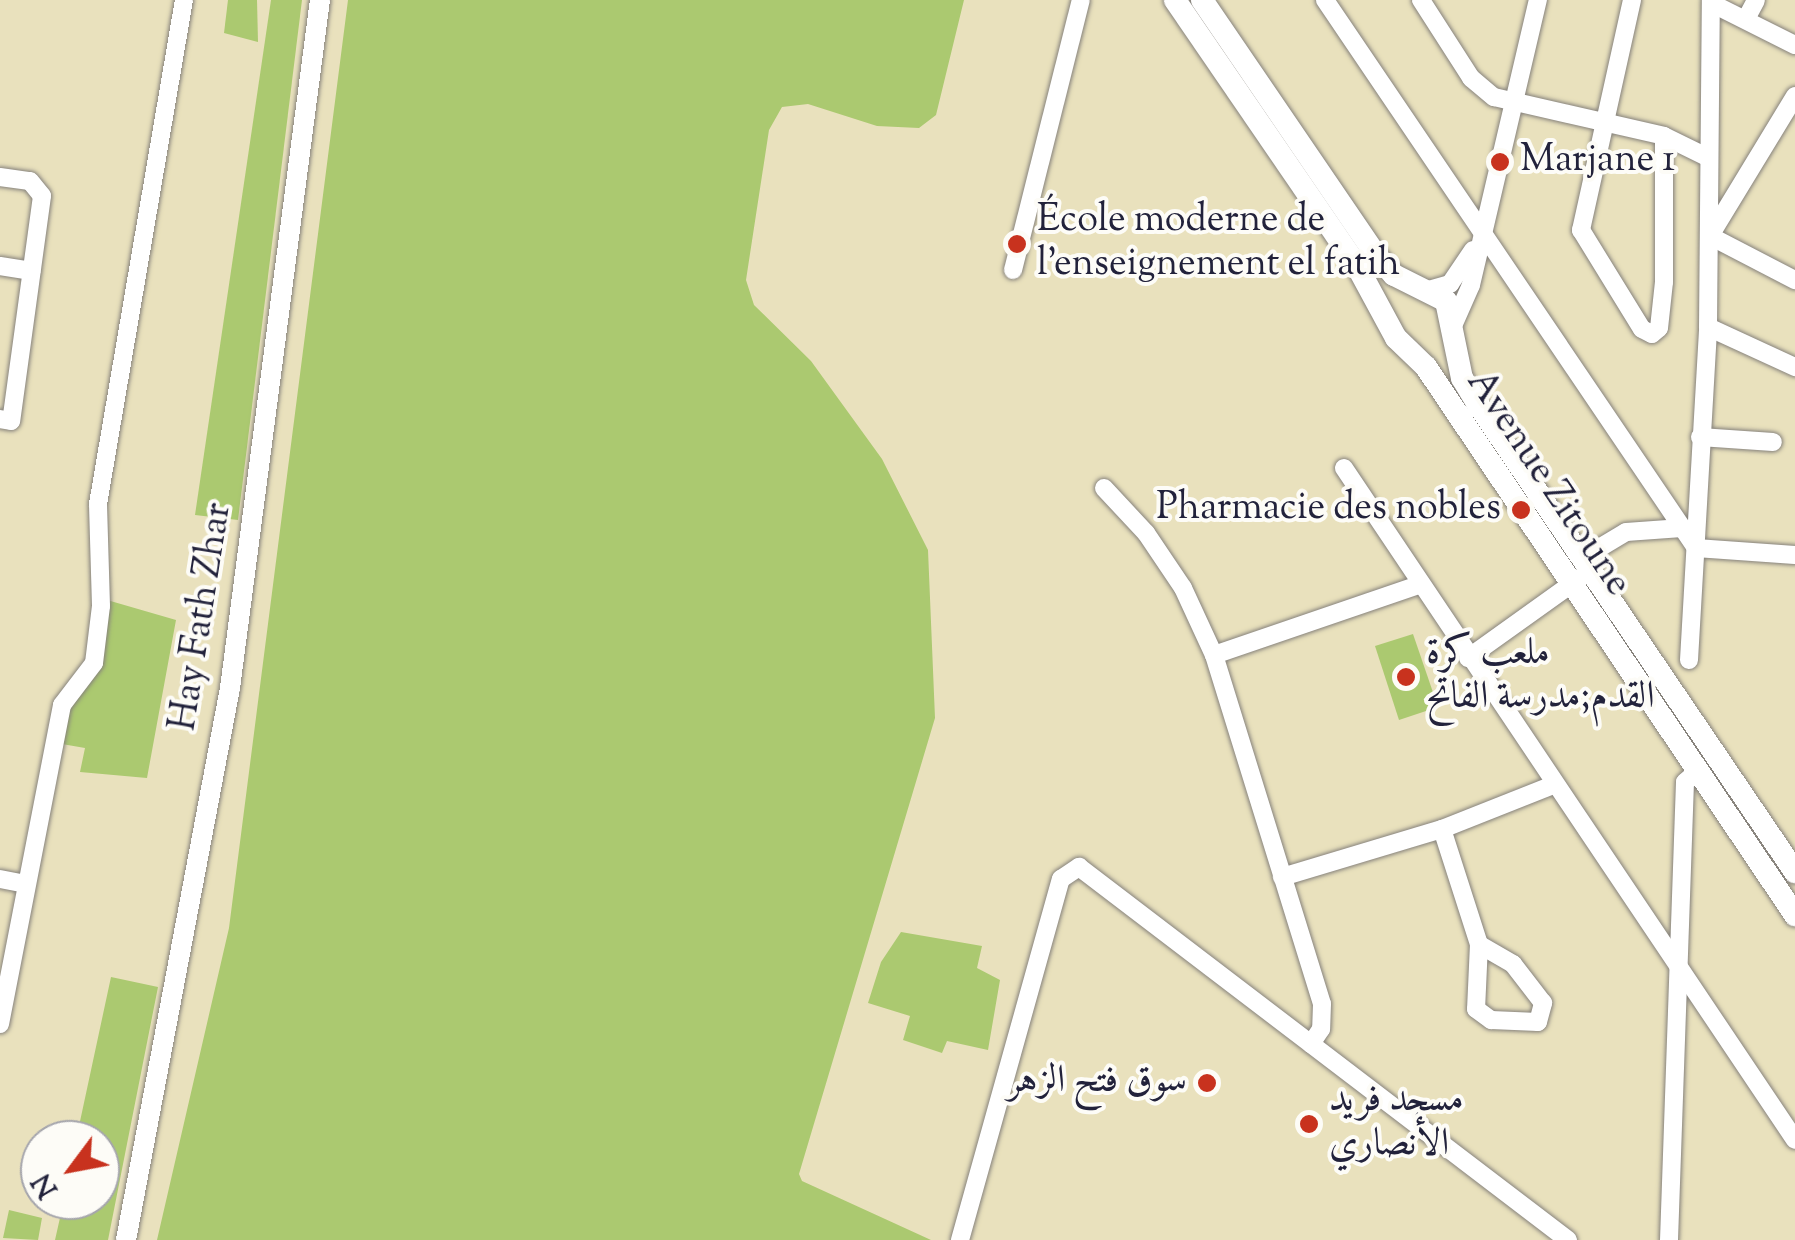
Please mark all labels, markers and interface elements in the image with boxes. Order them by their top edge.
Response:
place label: Marjane 1 [1520,139,1675,185]
marker: Marjane 1 [1489,151,1511,173]
place label: École moderne de l'enseignement el fatih [1037,199,1400,288]
marker: École moderne de l'enseignement el fatih [1006,233,1028,255]
street label: Avenue Zitoune [1455,362,1639,606]
place label: Pharmacie des nobles [1156,487,1501,533]
marker: Pharmacie des nobles [1510,499,1532,521]
street label: Hay Fath Zhar [162,500,244,734]
place label: ملعب كرة القدم;مدرسة الفاتح [1426,632,1655,722]
marker: ملعب كرة القدم;مدرسة الفاتح [1395,666,1417,688]
place label: سوق فتح الزهر [1007,1060,1187,1106]
marker: سوق فتح الزهر [1196,1072,1218,1094]
place label: مسجد فريد الأنصاري [1329,1079,1464,1168]
marker: مسجد فريد الأنصاري [1298,1113,1320,1135]
north arrow [20,1120,120,1220]
text: N [23,1165,69,1205]

